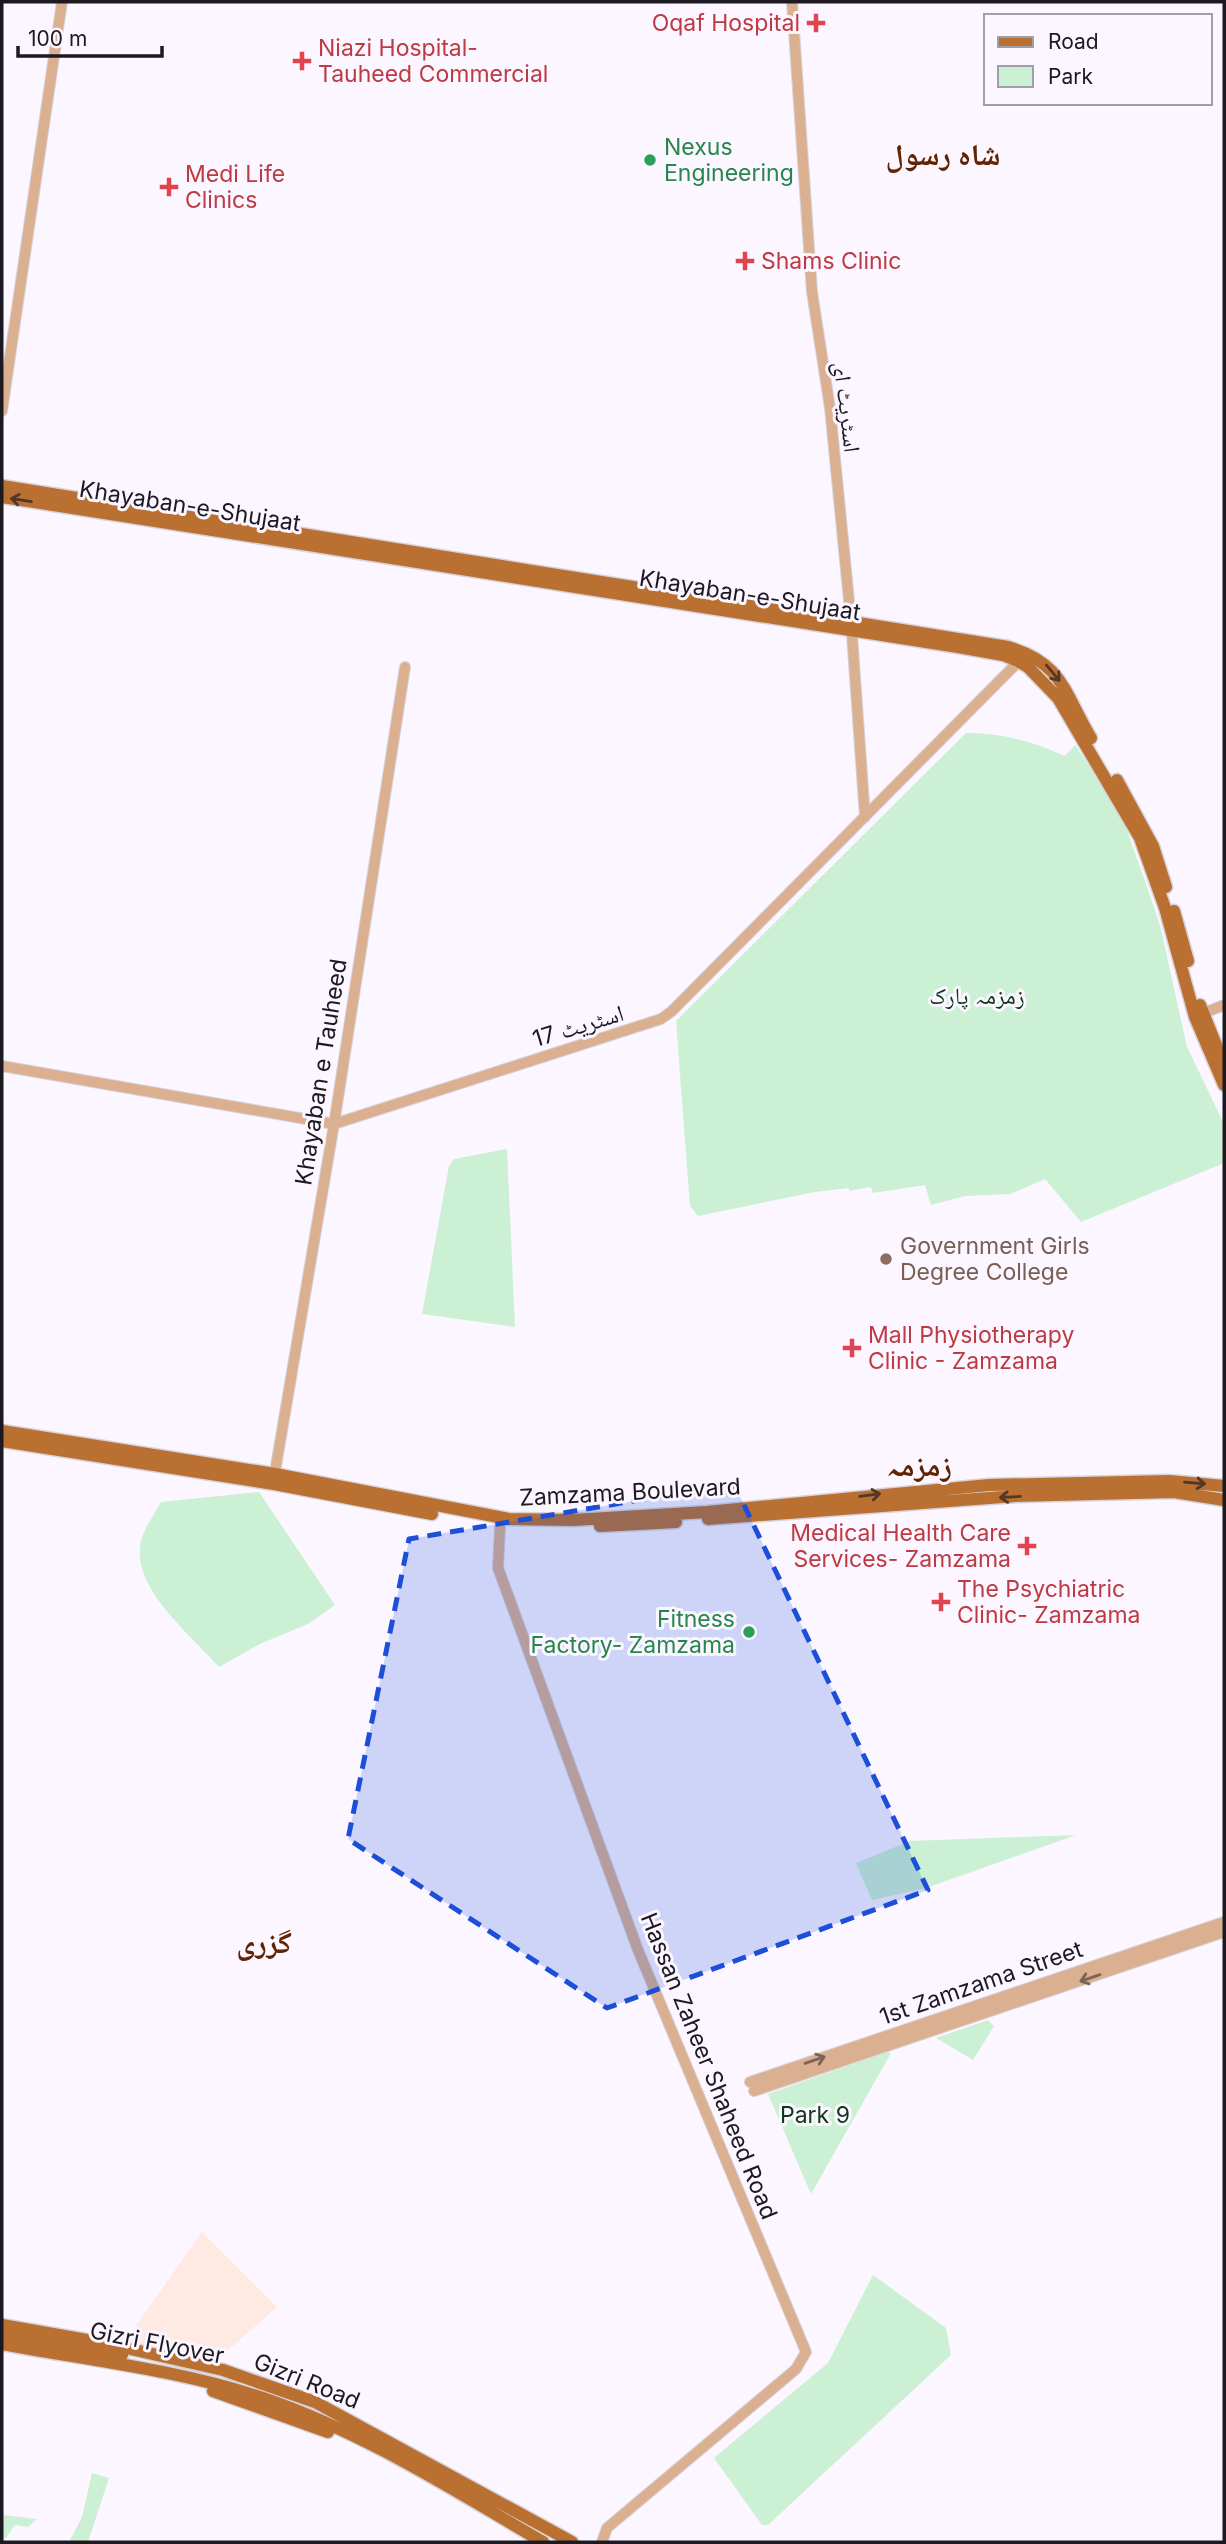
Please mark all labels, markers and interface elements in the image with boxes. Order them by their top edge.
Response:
place label: Oqaf Hospital [652,9,800,37]
marker: Oqaf Hospital [806,13,826,33]
scale bar [18,14,161,58]
legend [984,14,1212,105]
text: 100 m [28,26,87,51]
text: Road [1048,29,1099,54]
place label: Niazi Hospital- Tauheed Commercial [318,34,548,88]
marker: Niazi Hospital- Tauheed Commercial [292,51,312,71]
text: Park [1048,64,1093,89]
place label: Nexus Engineering [664,133,794,187]
district label: شاہ رسول [886,136,1000,173]
marker: Nexus Engineering [642,152,658,168]
place label: Medi Life Clinics [185,160,285,214]
marker: Medi Life Clinics [159,177,179,197]
place label: Shams Clinic [761,247,901,275]
marker: Shams Clinic [735,251,755,271]
street label: اسٹریٹ ای [828,360,866,454]
street label: Khayaban-e-Shujaat [77,475,303,537]
one-way arrow [10,493,33,506]
street label: Khayaban-e-Shujaat [637,564,863,626]
one-way arrow [1045,664,1061,682]
street label: Khayaban e Tauheed [289,957,353,1187]
park label: زمزمہ پارک [929,982,1025,1010]
street label: اسٹریٹ 17 [529,999,627,1053]
place label: Government Girls Degree College [900,1232,1090,1286]
marker: Government Girls Degree College [878,1251,894,1267]
place label: Mall Physiotherapy Clinic - Zamzama [868,1321,1074,1375]
marker: Mall Physiotherapy Clinic - Zamzama [842,1338,862,1358]
district label: زمزمہ [886,1447,952,1483]
street label: Zamzama Boulevard [519,1472,741,1512]
one-way arrow [1183,1477,1205,1490]
one-way arrow [858,1489,880,1502]
one-way arrow [998,1490,1021,1503]
place label: Medical Health Care Services- Zamzama [790,1519,1011,1573]
marker: Medical Health Care Services- Zamzama [1017,1536,1037,1556]
place label: The Psychiatric Clinic- Zamzama [957,1575,1141,1629]
marker: The Psychiatric Clinic- Zamzama [931,1592,951,1612]
place label: Fitness Factory- Zamzama [531,1605,735,1659]
marker: Fitness Factory- Zamzama [741,1624,757,1640]
street label: Hassan Zaheer Shaheed Road [635,1909,783,2223]
district label: گزری [236,1924,292,1961]
street label: 1st Zamzama Street [876,1935,1087,2031]
one-way arrow [1080,1973,1102,1985]
one-way arrow [803,2053,825,2065]
park label: Park 9 [780,2101,850,2129]
street label: Gizri Flyover [88,2316,227,2370]
street label: Gizri Road [250,2347,364,2415]

